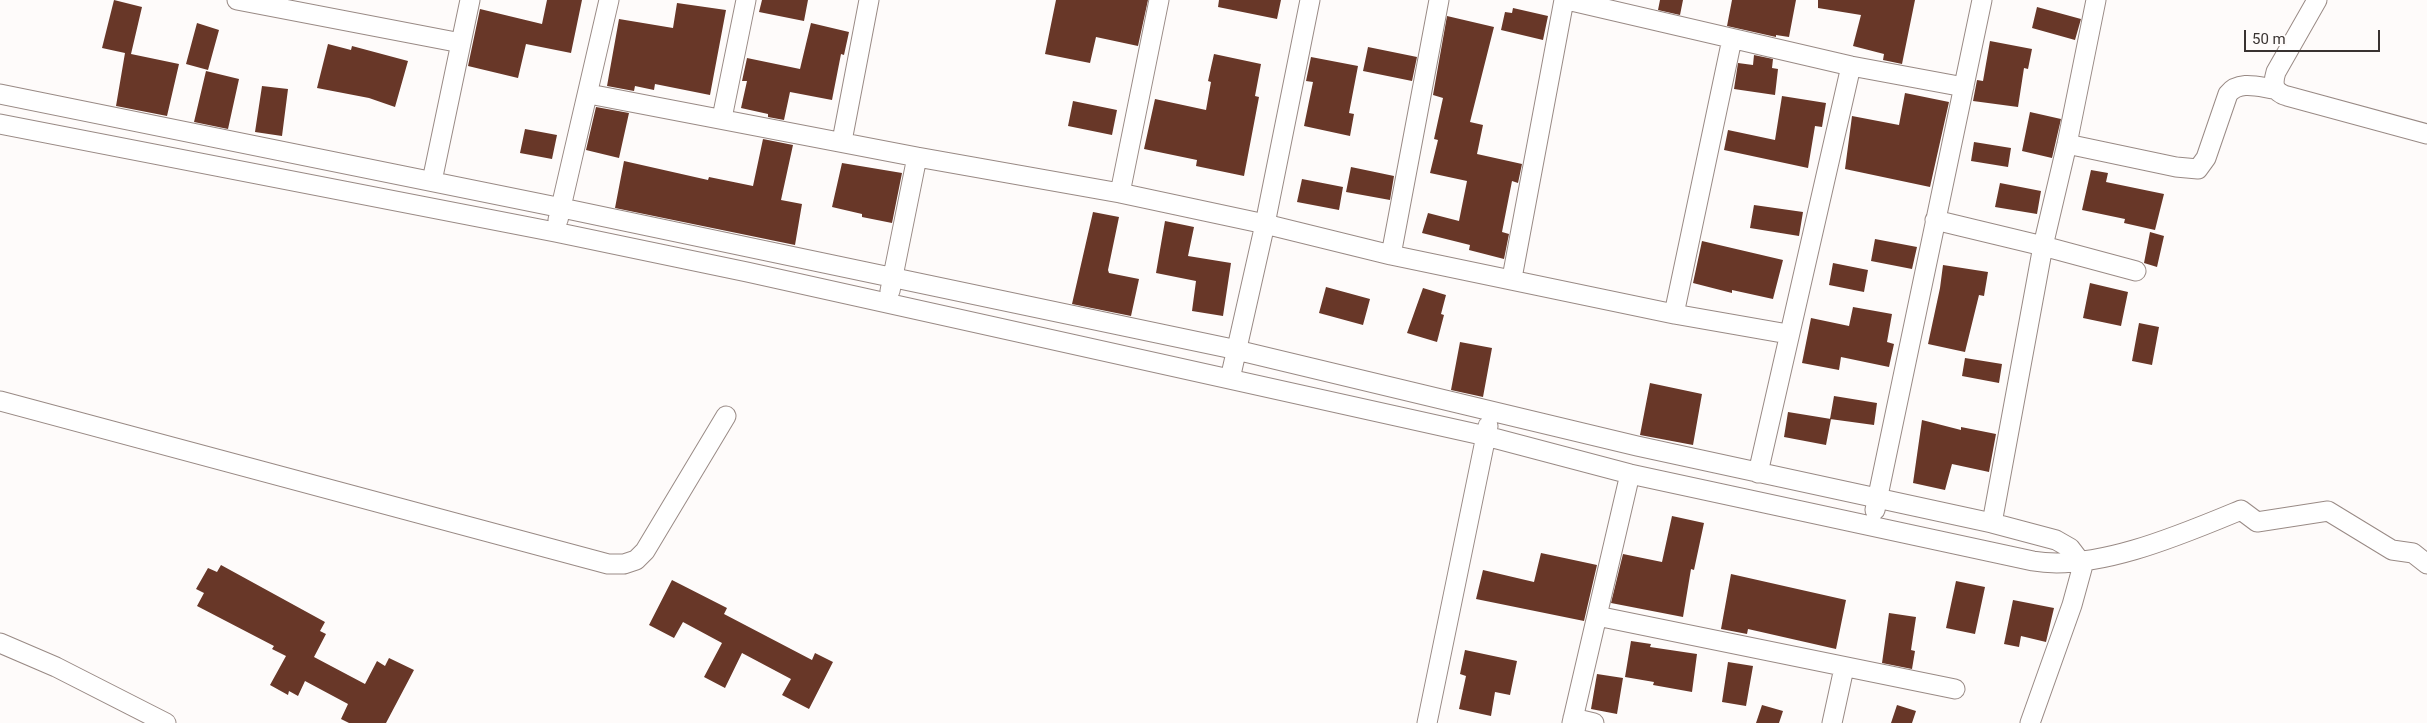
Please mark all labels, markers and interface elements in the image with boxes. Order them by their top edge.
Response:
scale bar [2247,20,2383,52]
text: 50 m [2252,30,2286,48]

